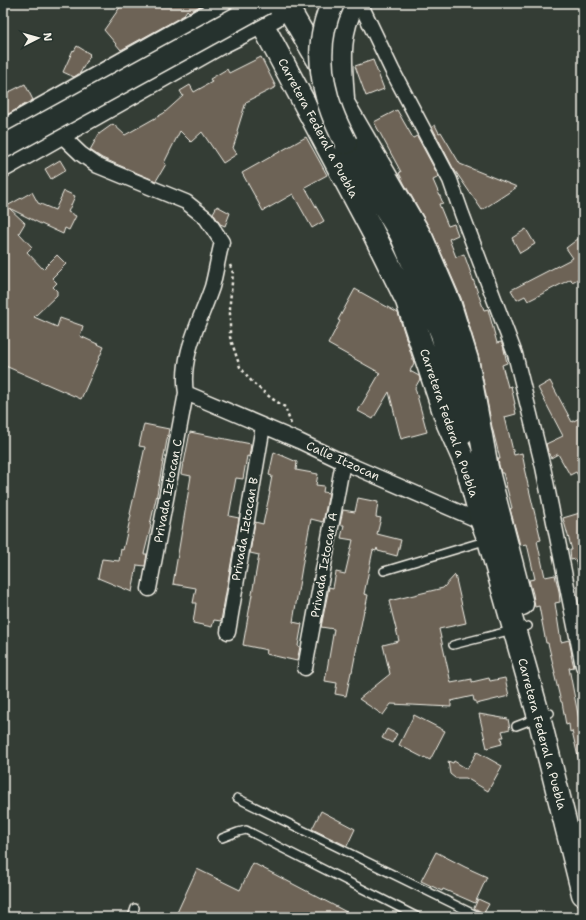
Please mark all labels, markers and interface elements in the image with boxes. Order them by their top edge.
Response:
north arrow [18,18,58,58]
text: N [40,32,55,42]
street label: Carretera Federal a Puebla [274,55,362,201]
street label: Carretera Federal a Puebla [416,347,482,500]
street label: Privada Iztocan C [150,438,186,544]
street label: Calle Itzocan [304,438,382,484]
street label: Privada Iztocan B [228,476,262,582]
street label: Privada Iztocan A [307,511,341,619]
street label: Carretera Federal a Puebla [514,656,570,812]

